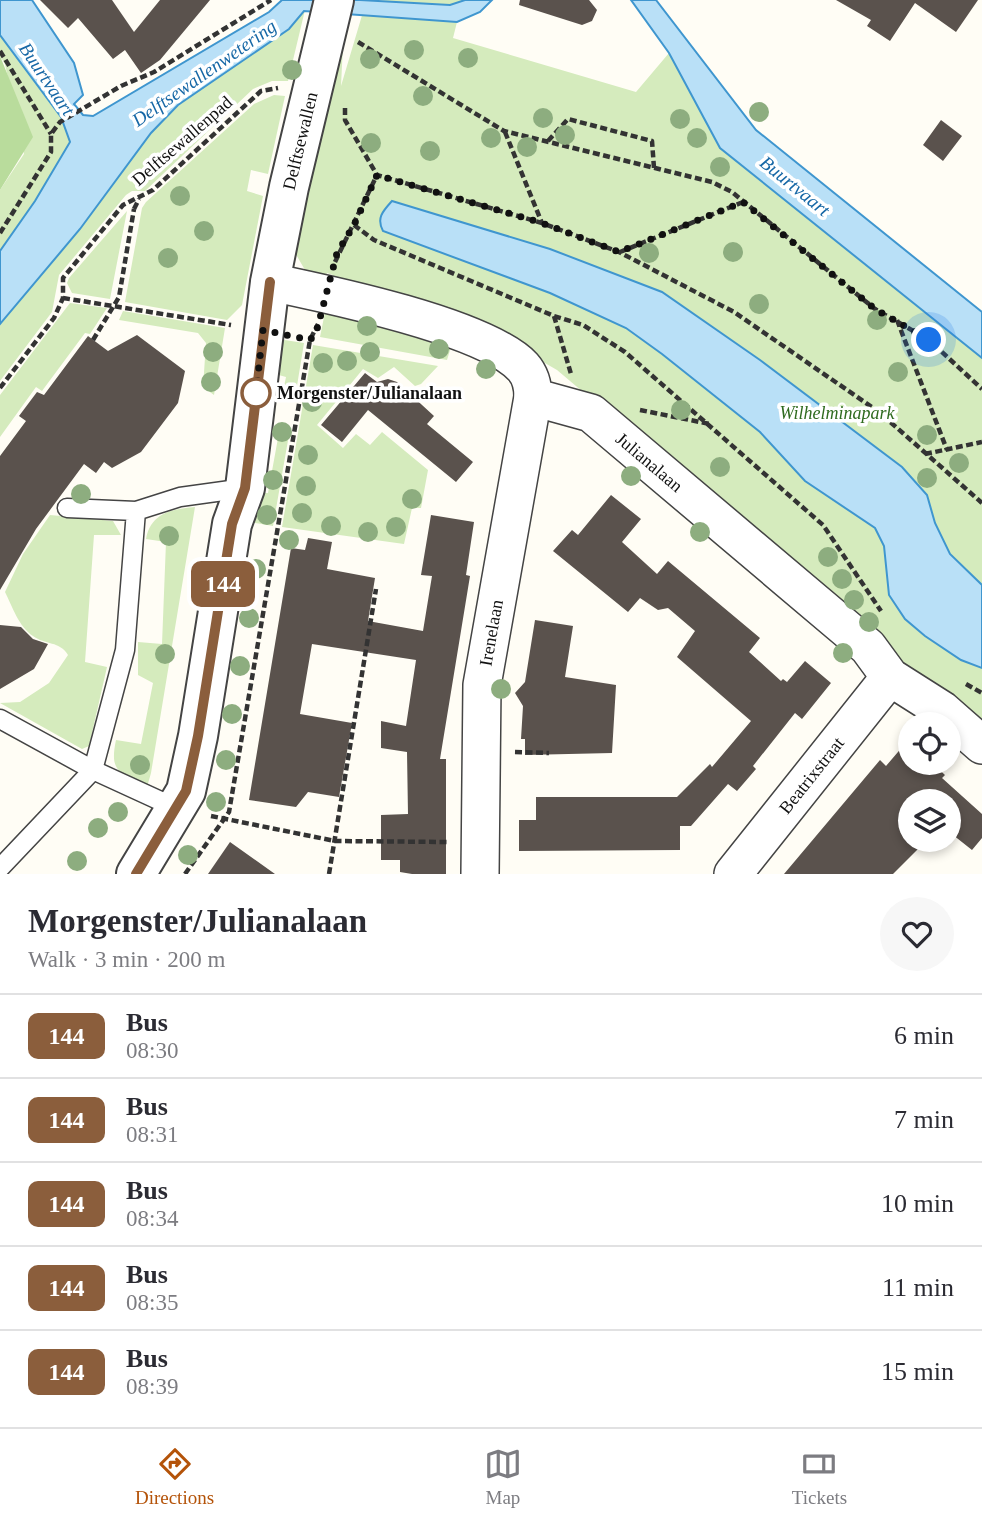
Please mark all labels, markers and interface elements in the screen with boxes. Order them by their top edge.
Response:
water label: Delftsewallenwetering [127,15,280,131]
water label: Buurtvaart [15,39,79,120]
street label: Delftsewallen [279,90,322,192]
street label: Delftsewallenpad [128,92,236,190]
water label: Buurtvaart [756,152,835,221]
your location [911,322,946,357]
marker: Morgenster/Julianalaan [241,378,271,408]
place label: Morgenster/Julianalaan [277,383,462,403]
park label: Wilhelminapark [780,403,895,423]
street label: Julianalaan [612,428,687,496]
line badge: 144 [183,561,263,607]
text: 144 [205,571,241,597]
street label: Irenelaan [476,598,507,668]
map controls [898,712,961,852]
button: locate [898,712,961,775]
street label: Beatrixstraat [775,733,848,818]
button: layers [898,789,961,852]
button: heart [880,897,954,971]
text: Morgenster/Julianalaan [28,903,367,939]
text: Walk · 3 min · 200 m [28,947,225,972]
text: Bus [126,1008,168,1037]
text: 6 min [894,1021,954,1050]
text: 144 [49,1023,85,1049]
text: 08:30 [126,1038,178,1063]
text: Bus [126,1092,168,1121]
text: 7 min [894,1105,954,1134]
text: 144 [49,1107,85,1133]
text: 08:31 [126,1122,178,1147]
text: Bus [126,1176,168,1205]
text: 10 min [881,1189,954,1218]
text: 144 [49,1191,85,1217]
text: 08:34 [126,1206,178,1231]
text: Bus [126,1260,168,1289]
text: 11 min [882,1273,954,1302]
text: 144 [49,1275,85,1301]
text: 08:35 [126,1290,178,1315]
text: Bus [126,1344,168,1373]
text: 15 min [881,1357,954,1386]
text: 144 [49,1359,85,1385]
text: 08:39 [126,1374,178,1399]
tab: Directions [135,1445,214,1509]
tab: Map [484,1445,522,1509]
tab: Tickets [792,1445,847,1509]

